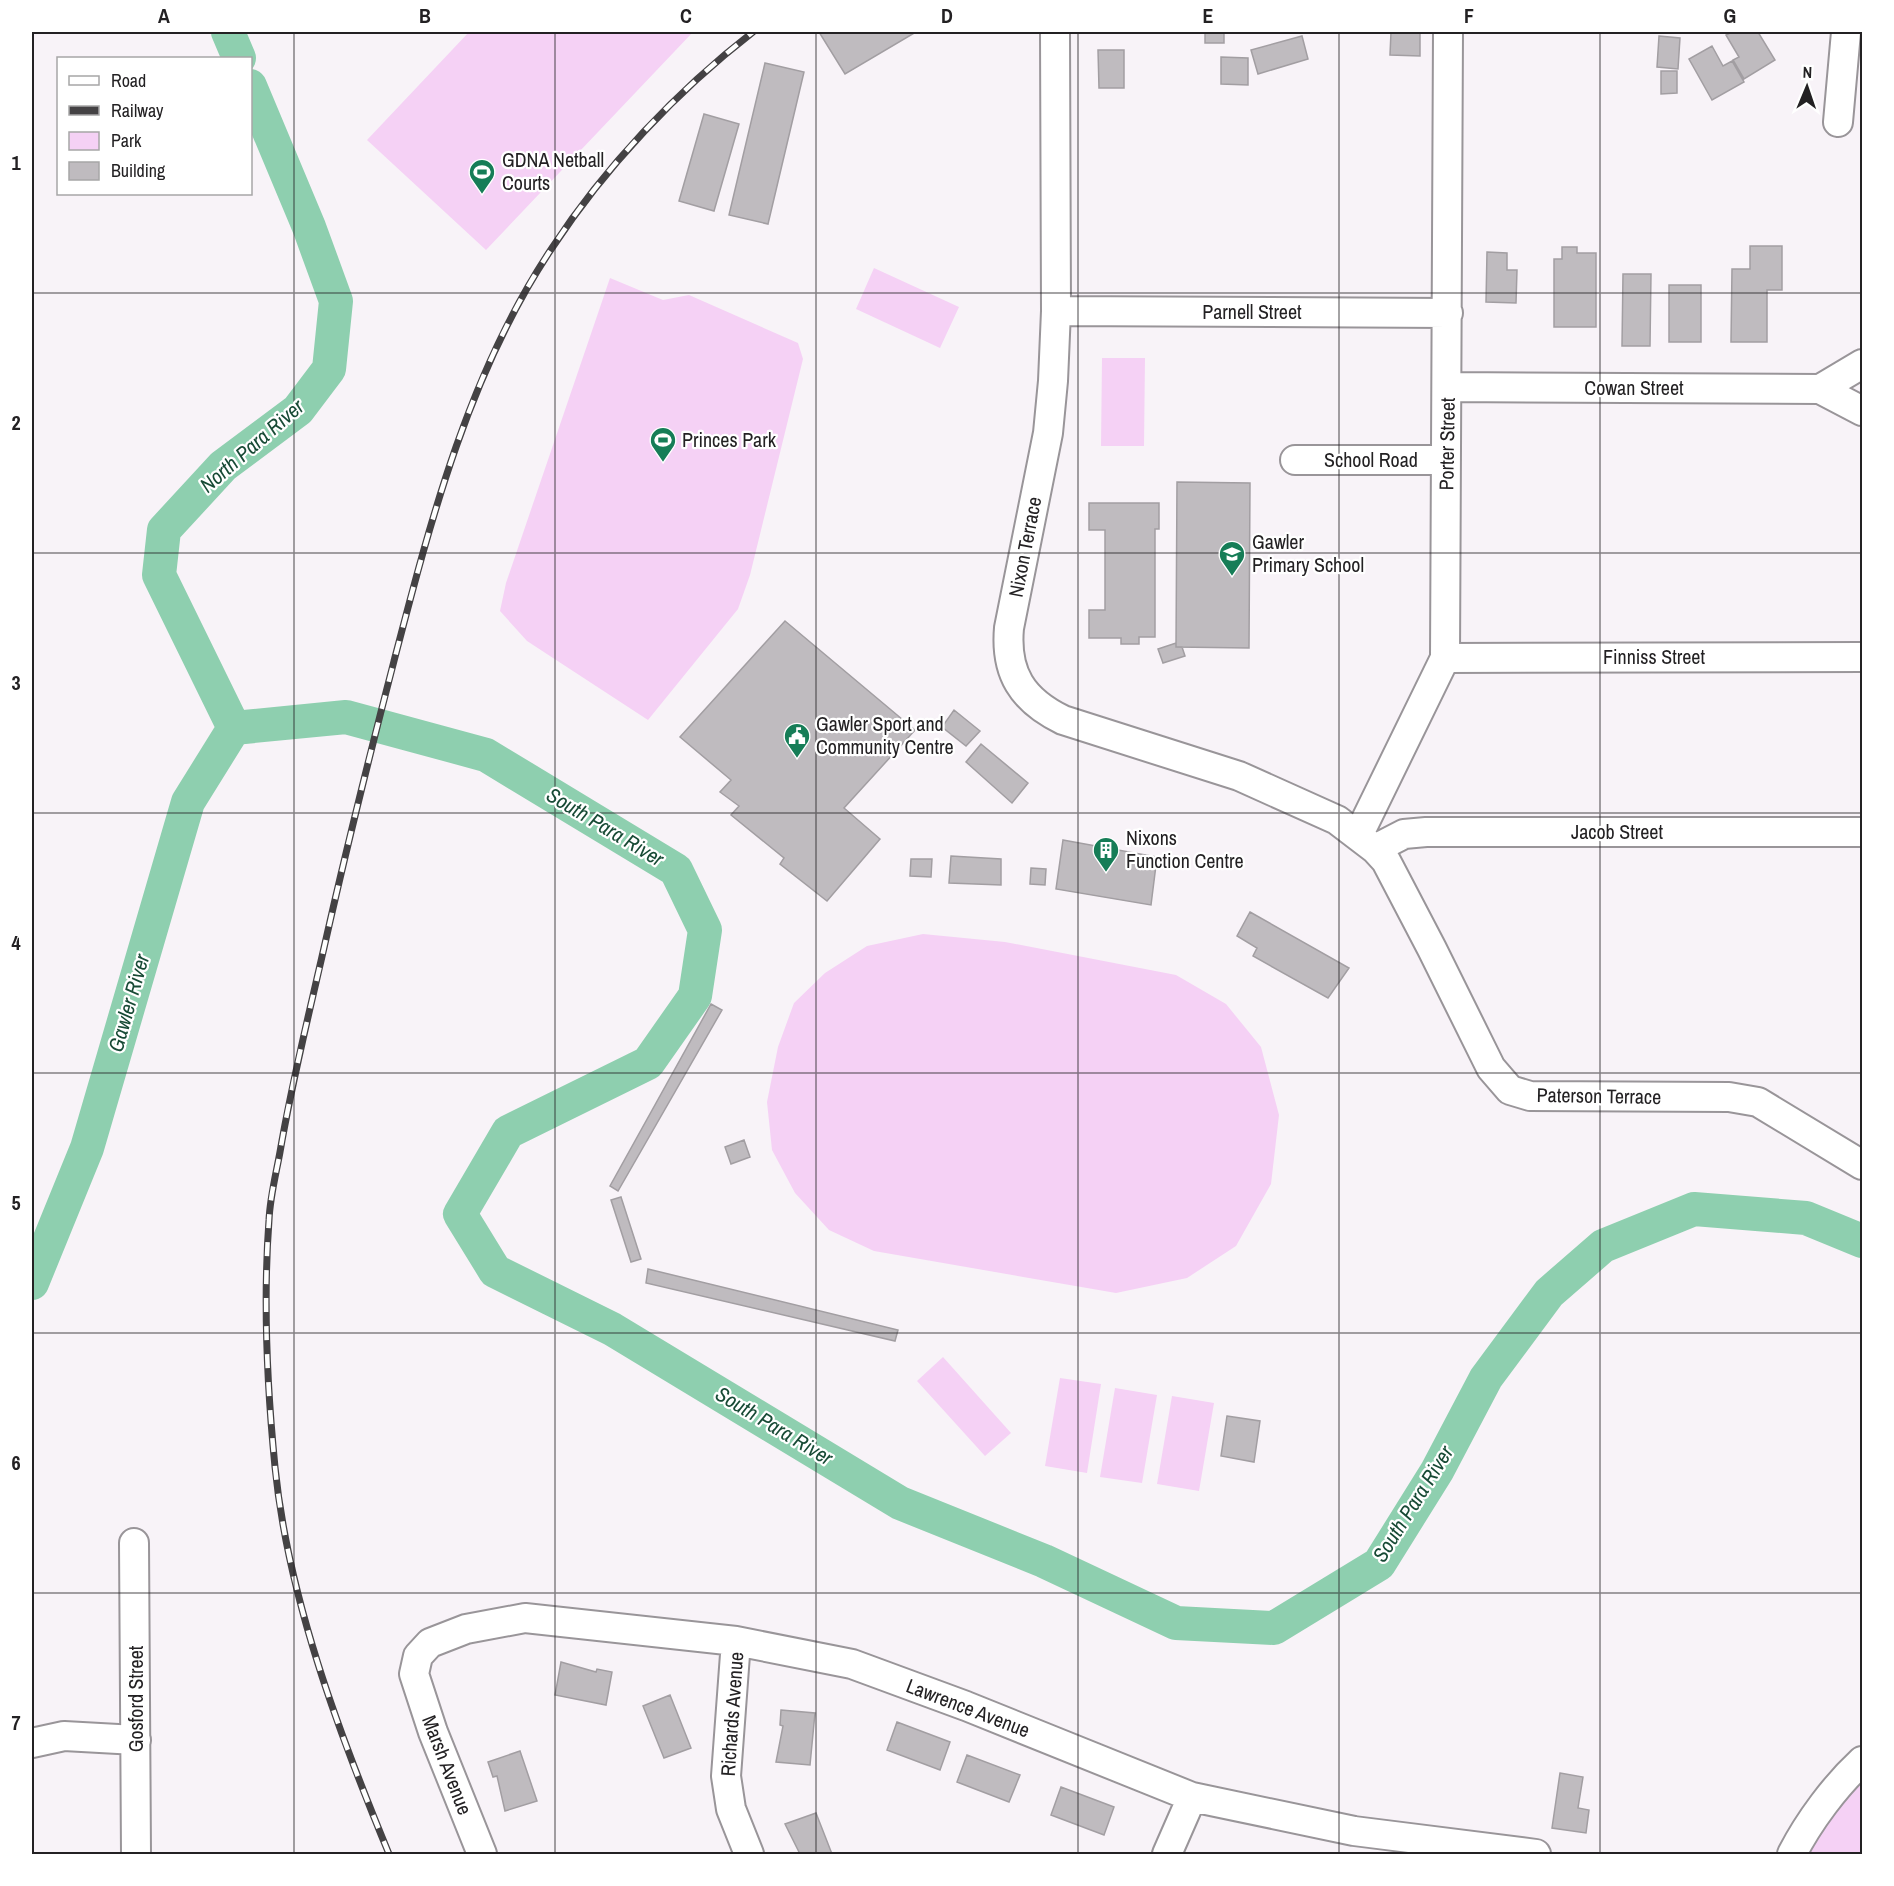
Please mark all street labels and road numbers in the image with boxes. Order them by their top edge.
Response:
street label: Parnell Street [1202,298,1302,325]
street label: Cowan Street [1584,374,1684,401]
street label: Porter Street [1432,397,1461,491]
street label: School Road [1324,446,1418,473]
street label: Nixon Terrace [1002,494,1047,599]
street label: Finniss Street [1603,643,1705,670]
street label: Jacob Street [1571,818,1663,845]
street label: Paterson Terrace [1536,1081,1662,1110]
street label: Gosford Street [122,1645,149,1752]
street label: Richards Avenue [714,1651,749,1777]
street label: Lawrence Avenue [903,1672,1034,1743]
street label: Marsh Avenue [416,1711,479,1818]

